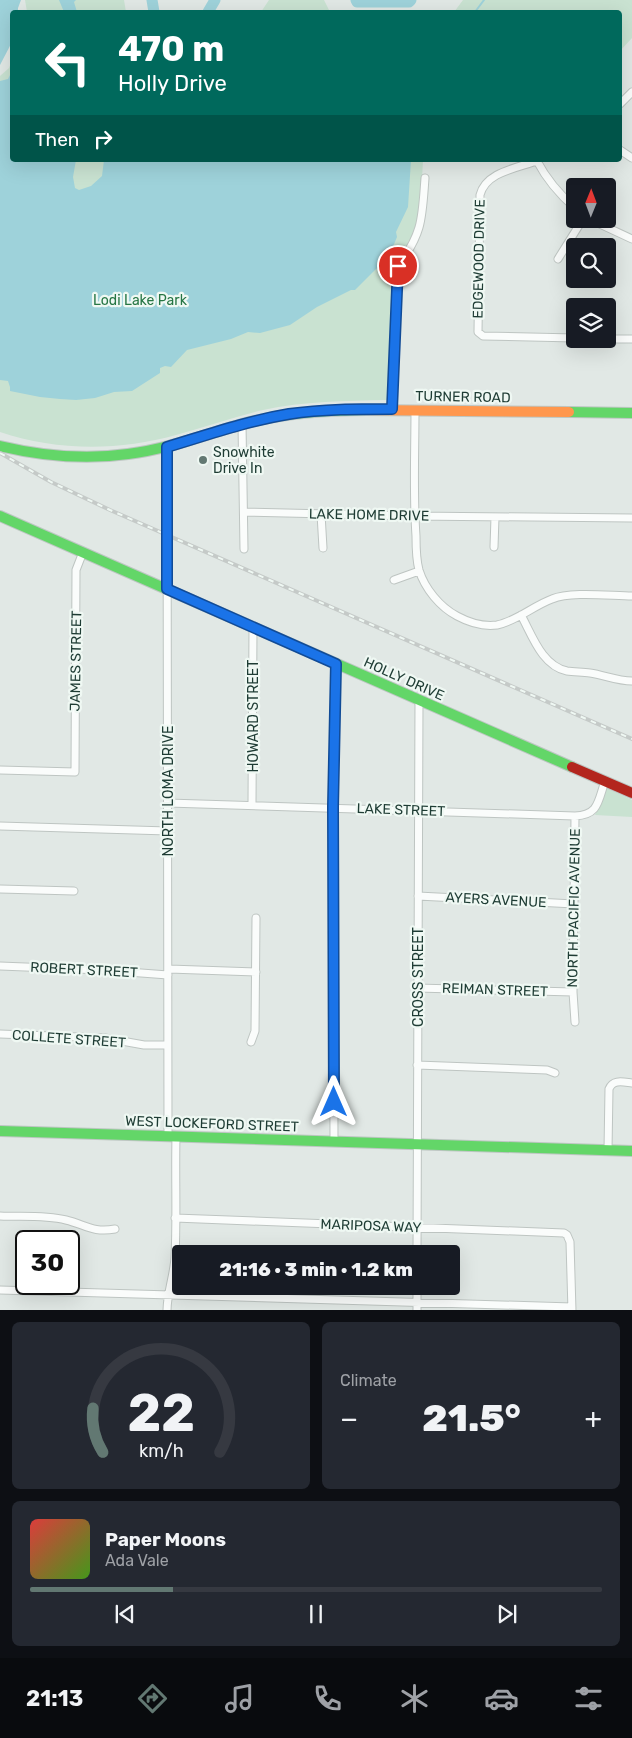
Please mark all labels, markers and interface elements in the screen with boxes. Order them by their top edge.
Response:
text: 470 m [118,28,224,70]
icon: left [35,30,100,95]
text: Holly Drive [118,70,227,97]
icon: right [89,125,117,153]
text: Then [35,128,79,151]
north arrow [566,178,616,228]
map controls [566,178,616,348]
street label: EDGEWOOD DRIVE [469,199,489,319]
button: search [566,238,616,288]
pin [377,245,419,287]
icon: arrive [384,252,412,280]
park label: Lodi Lake Park [93,292,188,309]
button: layers [566,298,616,348]
street label: TURNER ROAD [415,388,511,406]
place label: Snowhite Drive In [213,444,275,477]
marker: Snowhite Drive In [197,454,209,466]
street label: LAKE HOME DRIVE [309,505,429,525]
street label: JAMES STREET [67,610,85,712]
street label: HOLLY DRIVE [361,654,447,704]
street label: HOWARD STREET [245,660,262,772]
street label: NORTH LOMA DRIVE [160,726,177,856]
street label: LAKE STREET [356,800,446,820]
street label: NORTH PACIFIC AVENUE [564,828,584,988]
street label: AYERS AVENUE [445,889,547,911]
street label: CROSS STREET [410,927,427,1027]
street label: ROBERT STREET [30,959,138,981]
street label: REIMAN STREET [442,980,548,1000]
street label: COLLETE STREET [12,1027,126,1051]
position arrow [307,1075,359,1127]
street label: WEST LOCKEFORD STREET [125,1112,299,1136]
street label: MARIPOSA WAY [320,1216,422,1236]
speed limit sign: 30 [15,1230,80,1295]
text: 21:16 · 3 min · 1.2 km [219,1258,413,1281]
text: Climate [340,1371,397,1390]
text: 22 [127,1382,195,1444]
text: 21.5° [422,1395,521,1441]
text: − [340,1402,358,1435]
text: + [585,1402,602,1435]
text: km/h [139,1440,183,1461]
text: Paper Moons [105,1528,226,1551]
text: Ada Vale [105,1551,169,1570]
icon: previous [111,1600,139,1628]
icon: pause [302,1600,330,1628]
icon: next [493,1600,521,1628]
icon: directions [135,1681,170,1716]
icon: music [222,1681,257,1716]
icon: phone [310,1681,345,1716]
icon: climate [397,1681,432,1716]
icon: car [484,1681,519,1716]
icon: filters [571,1681,606,1716]
text: 21:13 [26,1685,83,1712]

